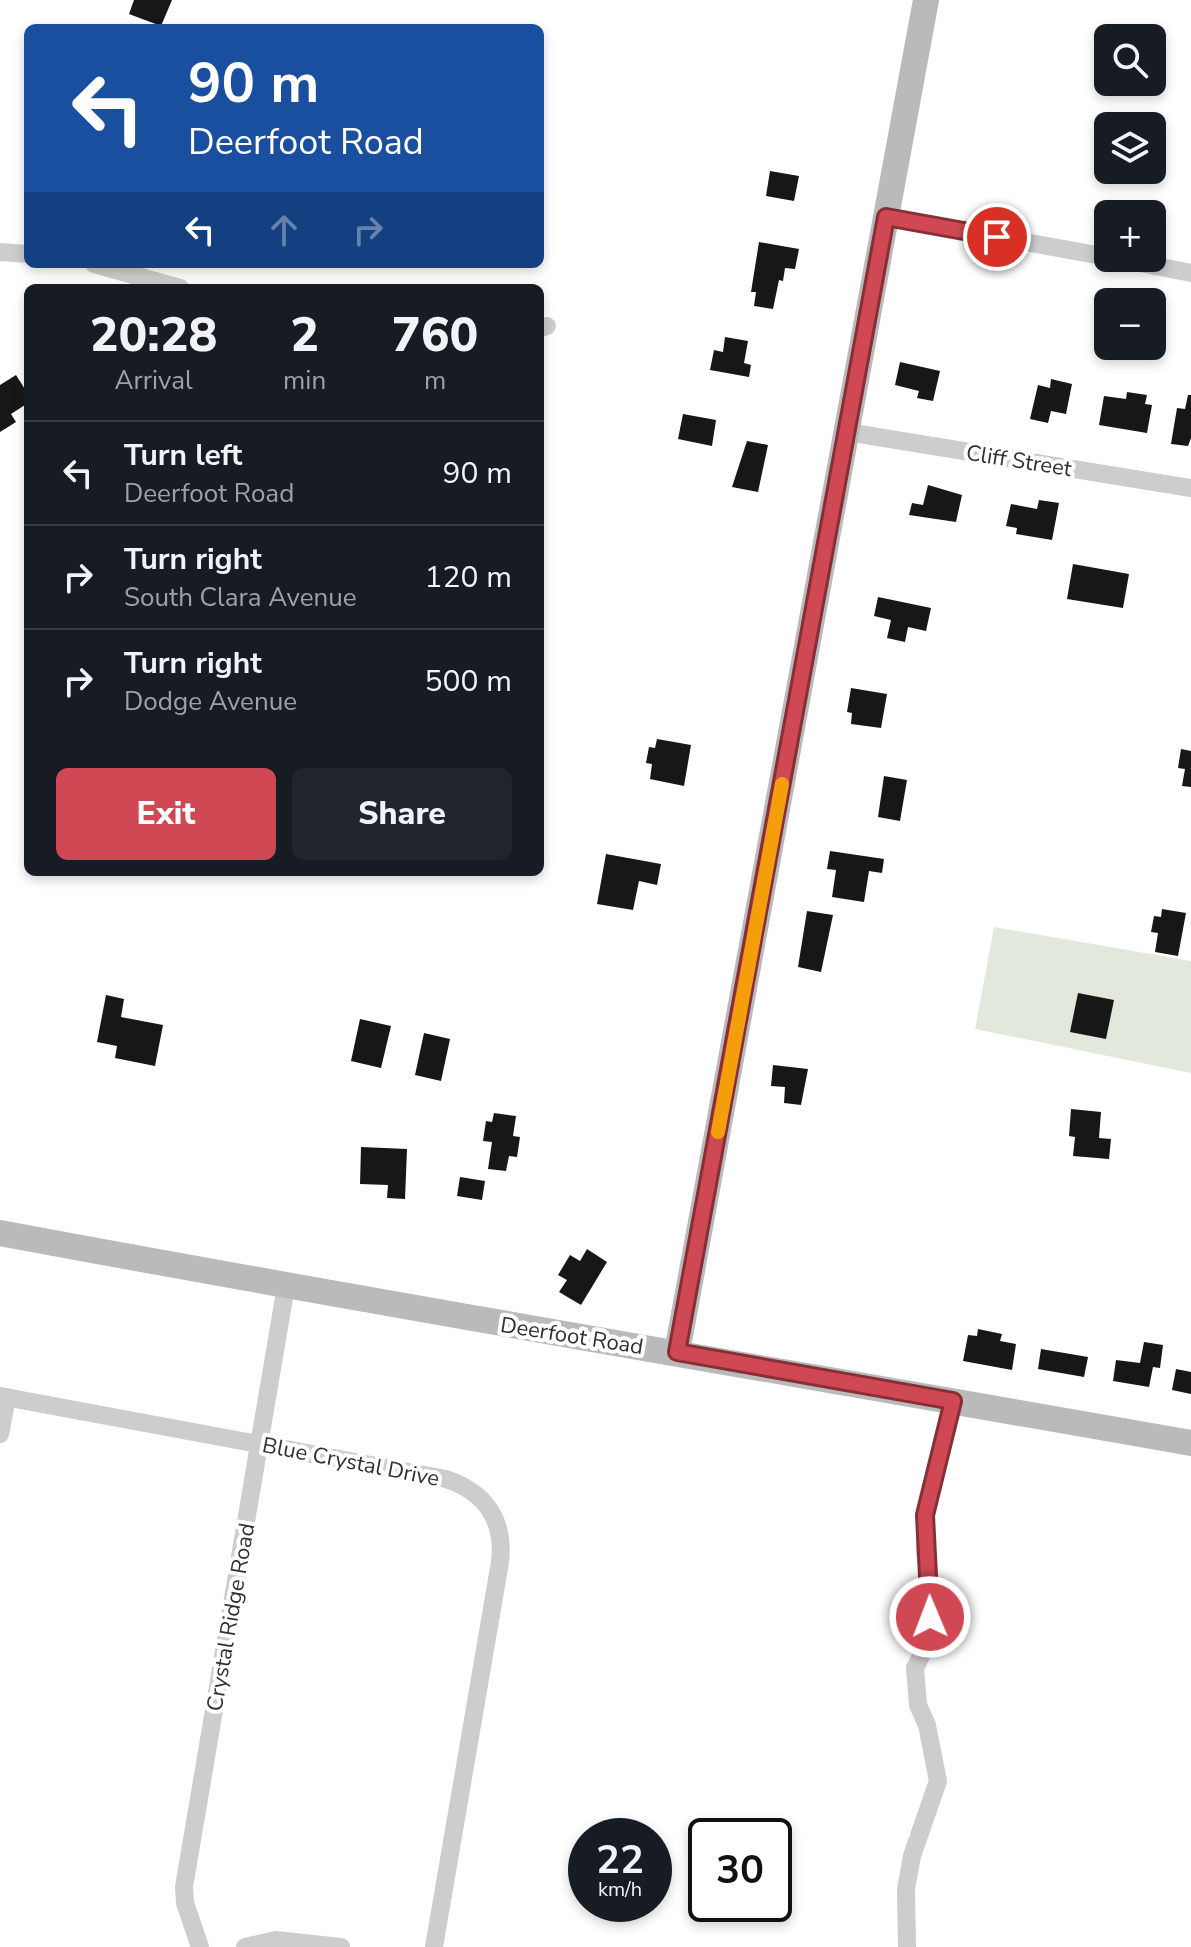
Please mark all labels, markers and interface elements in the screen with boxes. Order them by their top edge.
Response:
map controls [1094,24,1166,360]
button: search [1094,24,1166,96]
text: 90 m [188,45,319,122]
icon: left [56,56,160,160]
button: layers [1094,112,1166,184]
text: Deerfoot Road [188,118,424,167]
button: + [1094,200,1166,272]
pin [963,203,1031,271]
icon: left [178,208,222,252]
icon: ahead [262,208,306,252]
icon: right [346,208,390,252]
icon: arrive [975,215,1019,259]
button: − [1094,288,1166,360]
text: 20:28 [90,302,217,368]
text: 2 [290,302,319,368]
text: 760 [392,302,478,368]
text: Arrival [114,363,193,398]
text: min [283,363,326,398]
text: m [424,363,446,398]
text: Turn left [124,435,242,476]
street label: Cliff Street [964,438,1074,484]
icon: left [56,451,100,495]
text: 90 m [443,453,512,494]
text: Deerfoot Road [124,476,294,511]
text: Turn right [124,539,262,580]
icon: right [56,555,100,599]
text: 120 m [425,557,512,598]
text: South Clara Avenue [124,580,357,615]
text: Turn right [124,643,262,684]
icon: right [56,659,100,703]
text: 500 m [425,661,512,702]
text: Dodge Avenue [124,684,297,719]
button: Exit [56,768,276,860]
button: Share [292,768,512,860]
street label: Deerfoot Road [498,1310,645,1362]
street label: Blue Crystal Drive [260,1430,442,1494]
street label: Crystal Ridge Road [200,1521,262,1714]
position arrow [888,1575,972,1659]
speed limit sign: 30 [688,1818,792,1922]
text: 22 [596,1833,644,1887]
text: km/h [598,1876,642,1903]

